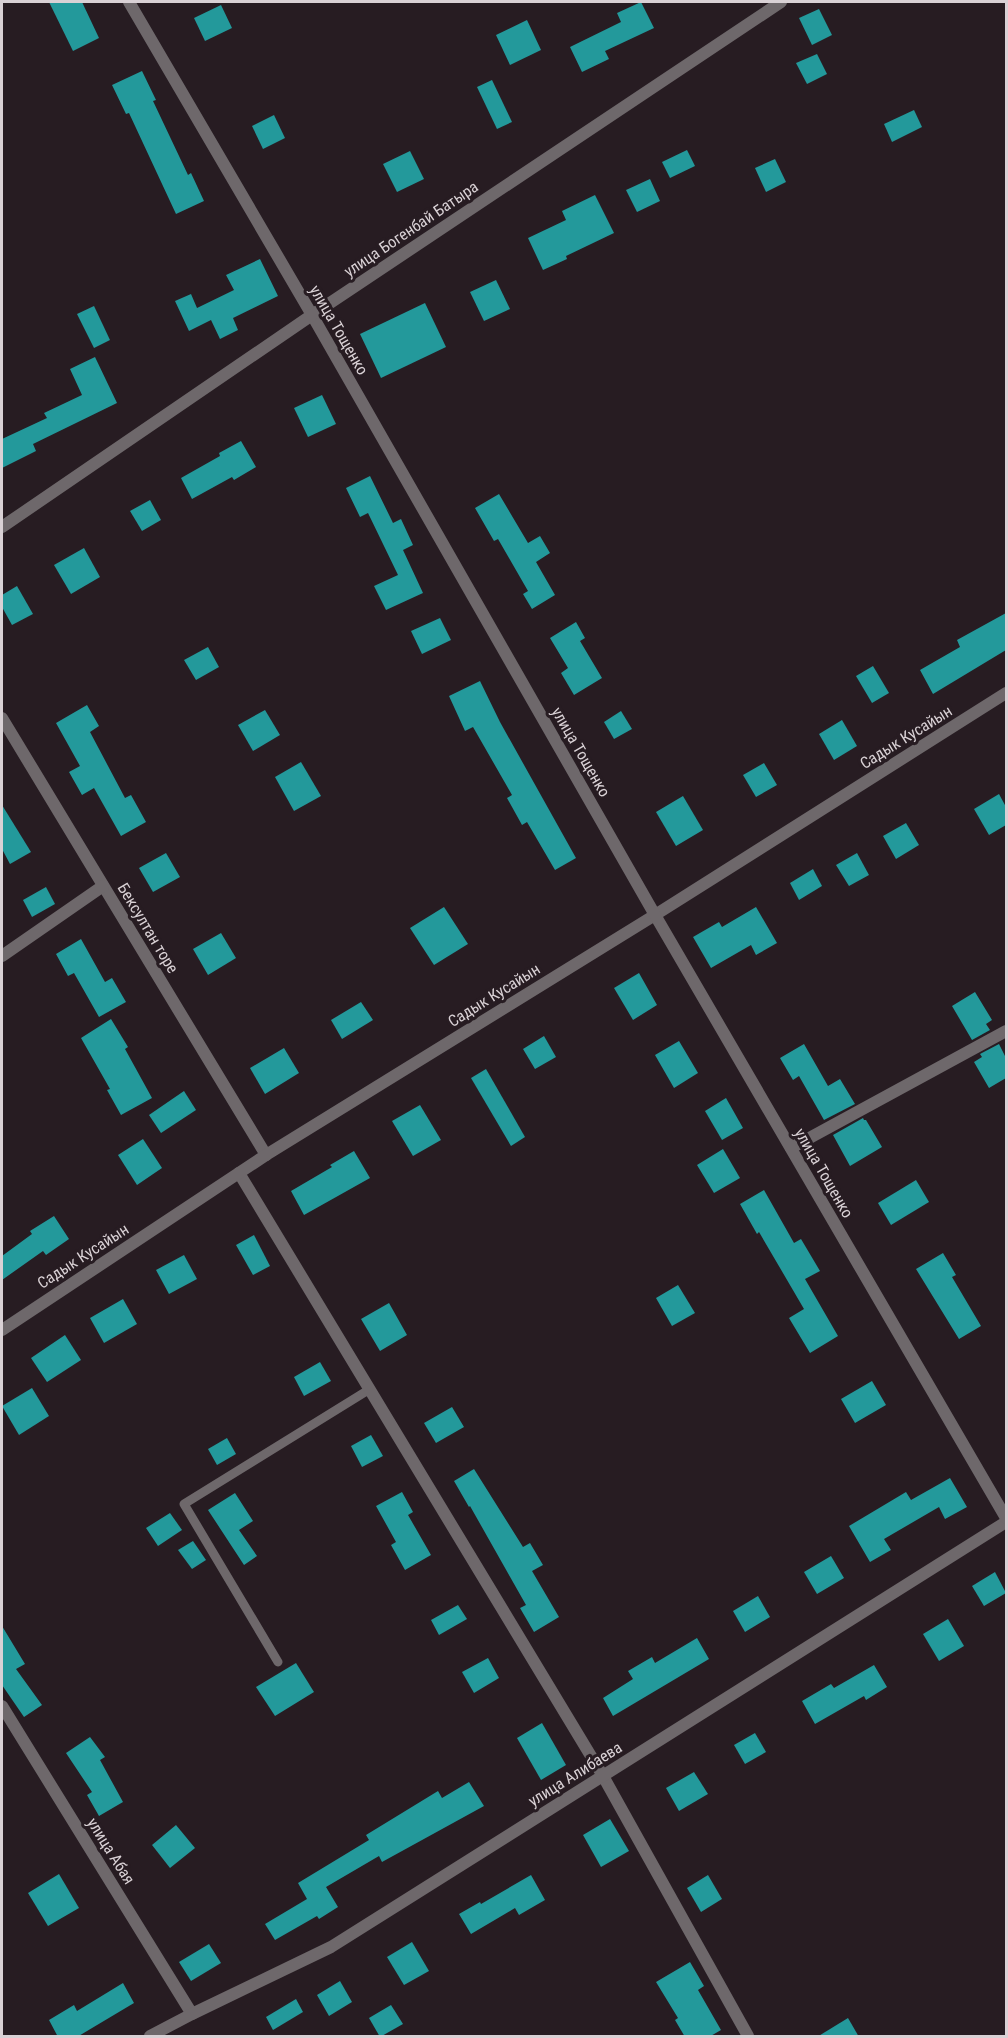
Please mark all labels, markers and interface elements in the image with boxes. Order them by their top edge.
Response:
street label: улица Богенбай Батыра [340,177,482,281]
street label: улица Тощенко [306,282,372,378]
street label: Садык Кусайын [856,701,956,773]
street label: улица Тощенко [548,704,614,800]
street label: Бексултан торе [114,879,182,977]
street label: Садык Кусайын [444,959,544,1031]
street label: улица Тощенко [791,1125,857,1221]
street label: Садык Кусайын [34,1219,132,1293]
street label: улица Алибаева [525,1738,625,1810]
street label: улица Абая [83,1814,139,1888]

